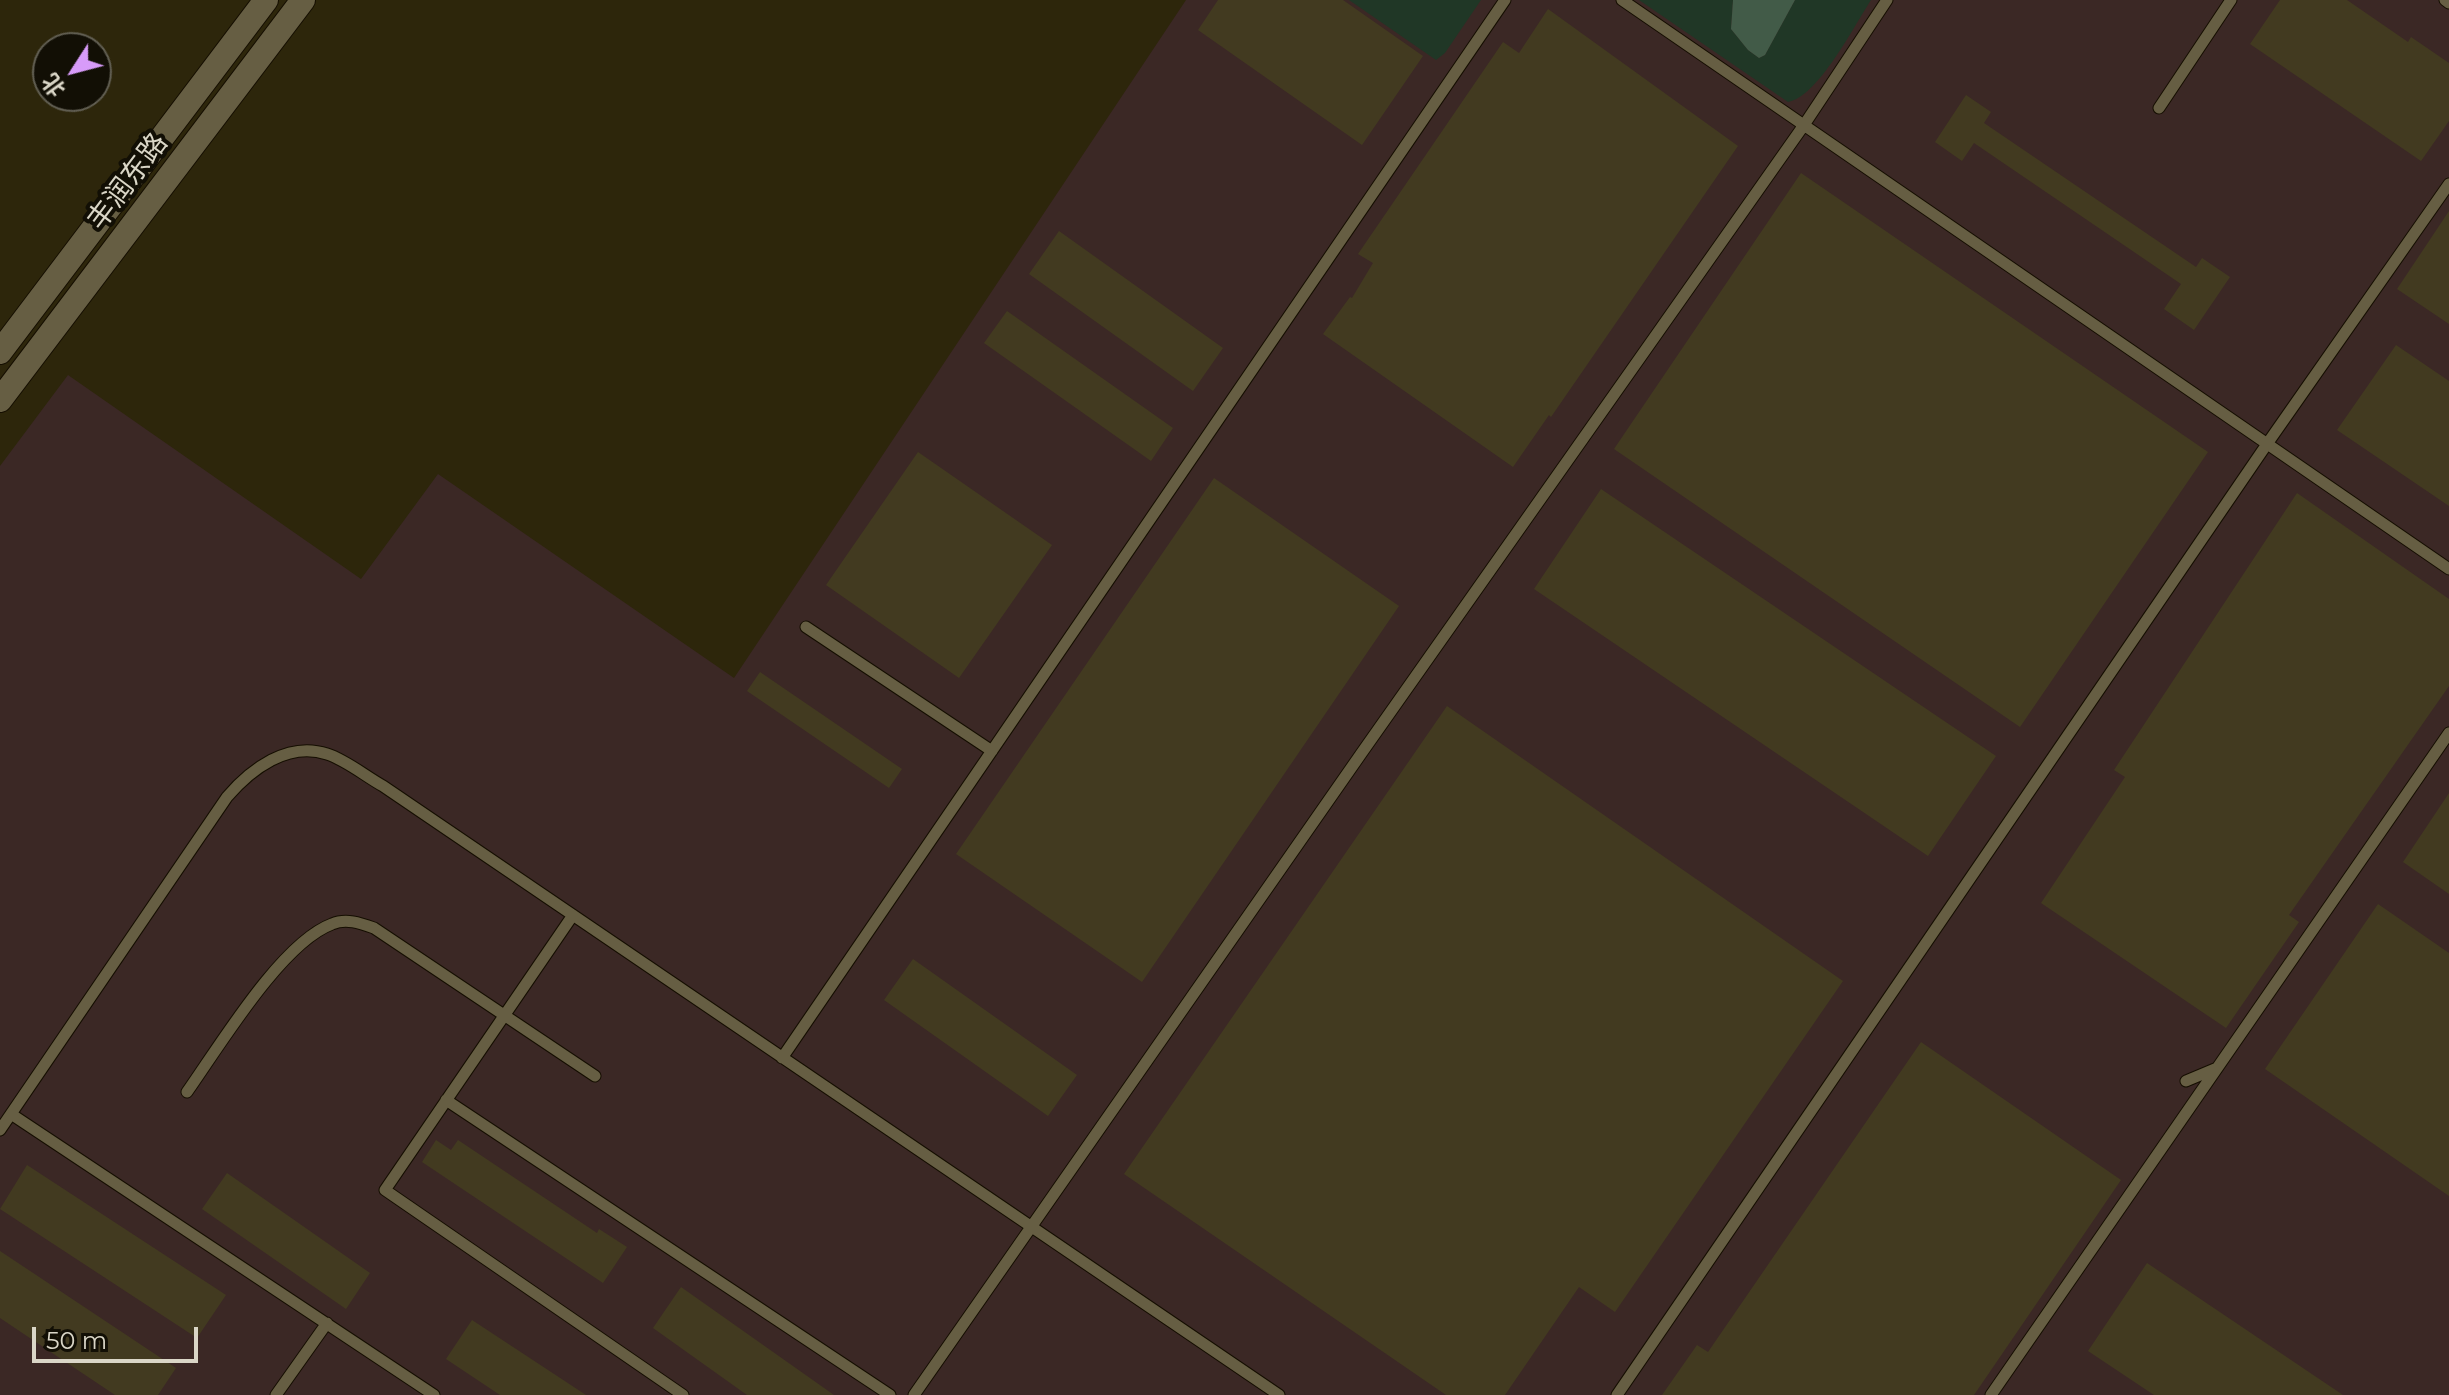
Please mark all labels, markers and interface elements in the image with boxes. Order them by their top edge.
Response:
north arrow [32,32,112,112]
text: 北 [36,68,71,102]
street label: 丰润东路 [81,127,175,237]
scale bar [36,1311,202,1361]
text: 50 m [46,1326,107,1355]

